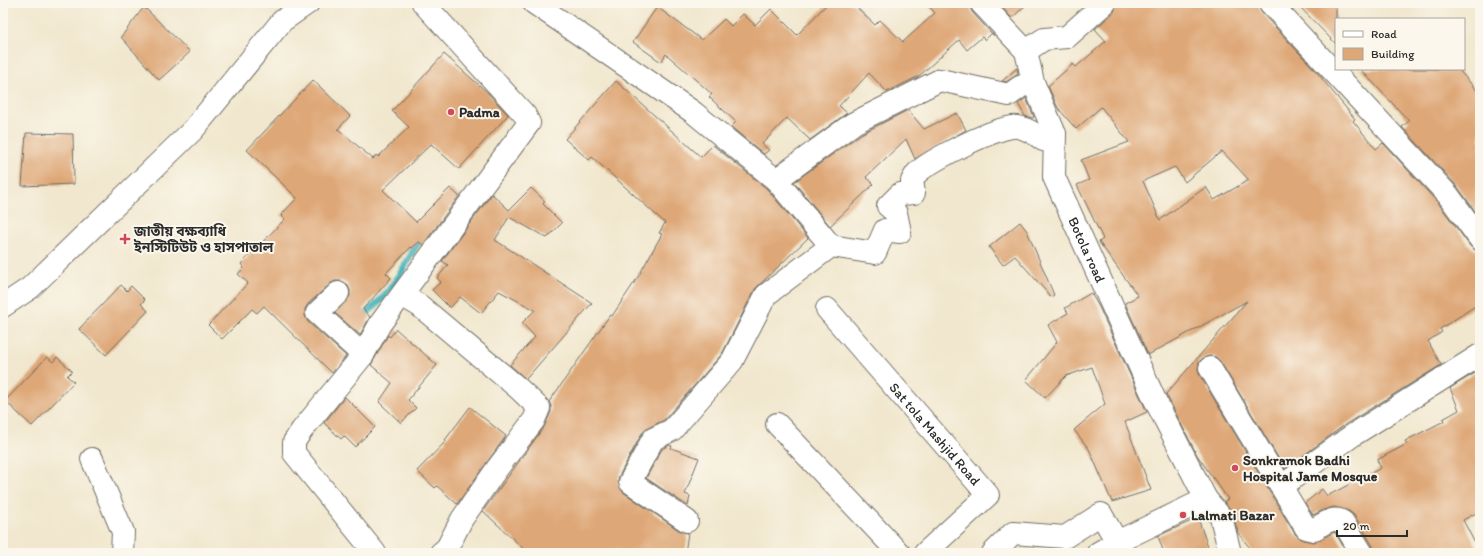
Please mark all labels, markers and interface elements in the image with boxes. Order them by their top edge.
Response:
legend [1335,18,1465,70]
text: Road [1371,27,1397,41]
text: Building [1371,47,1415,61]
place label: Padma [459,104,500,121]
marker: Padma [446,107,456,117]
street label: Botola road [1065,214,1109,286]
place label: জাতীয় বক্ষব্যাধি ইনস্টিটিউট ও হাসপাতাল [133,223,274,256]
marker: জাতীয় বক্ষব্যাধি ইনস্টিটিউট ও হাসপাতাল [119,233,131,245]
street label: Sat tola Mashjid Road [886,379,984,489]
place label: Sonkramok Badhi Hospital Jame Mosque [1243,452,1378,485]
marker: Sonkramok Badhi Hospital Jame Mosque [1230,463,1240,473]
place label: Lalmati Bazar [1191,507,1275,524]
marker: Lalmati Bazar [1178,510,1188,520]
scale bar [1337,512,1407,538]
text: 20 m [1343,519,1370,533]

